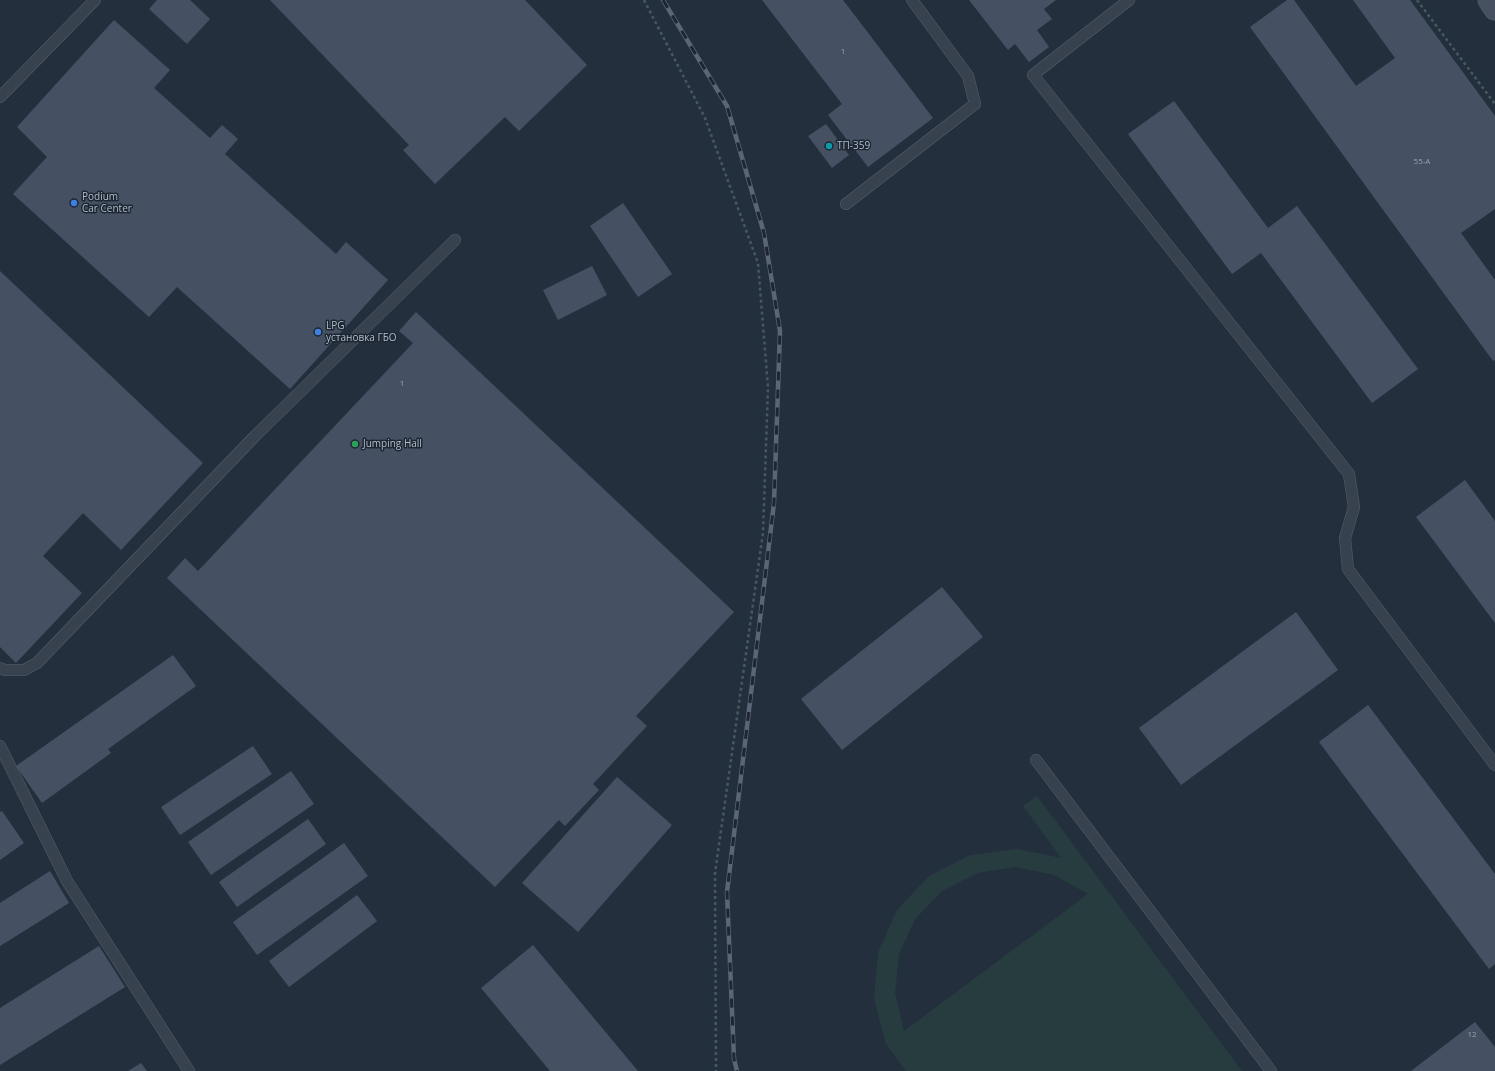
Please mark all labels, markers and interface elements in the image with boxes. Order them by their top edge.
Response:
house number: 1 [841,47,845,57]
place label: ТП-359 [837,140,870,152]
marker: ТП-359 [824,141,834,151]
house number: 55-А [1414,157,1430,167]
place label: Podium Car Center [82,191,132,214]
marker: Podium Car Center [69,198,79,208]
place label: LPG установка ГБО [326,320,397,344]
marker: LPG установка ГБО [313,327,323,337]
house number: 1 [400,379,404,389]
place label: Jumping Hall [363,438,422,450]
marker: Jumping Hall [350,439,360,449]
house number: 12 [1467,1030,1477,1040]

